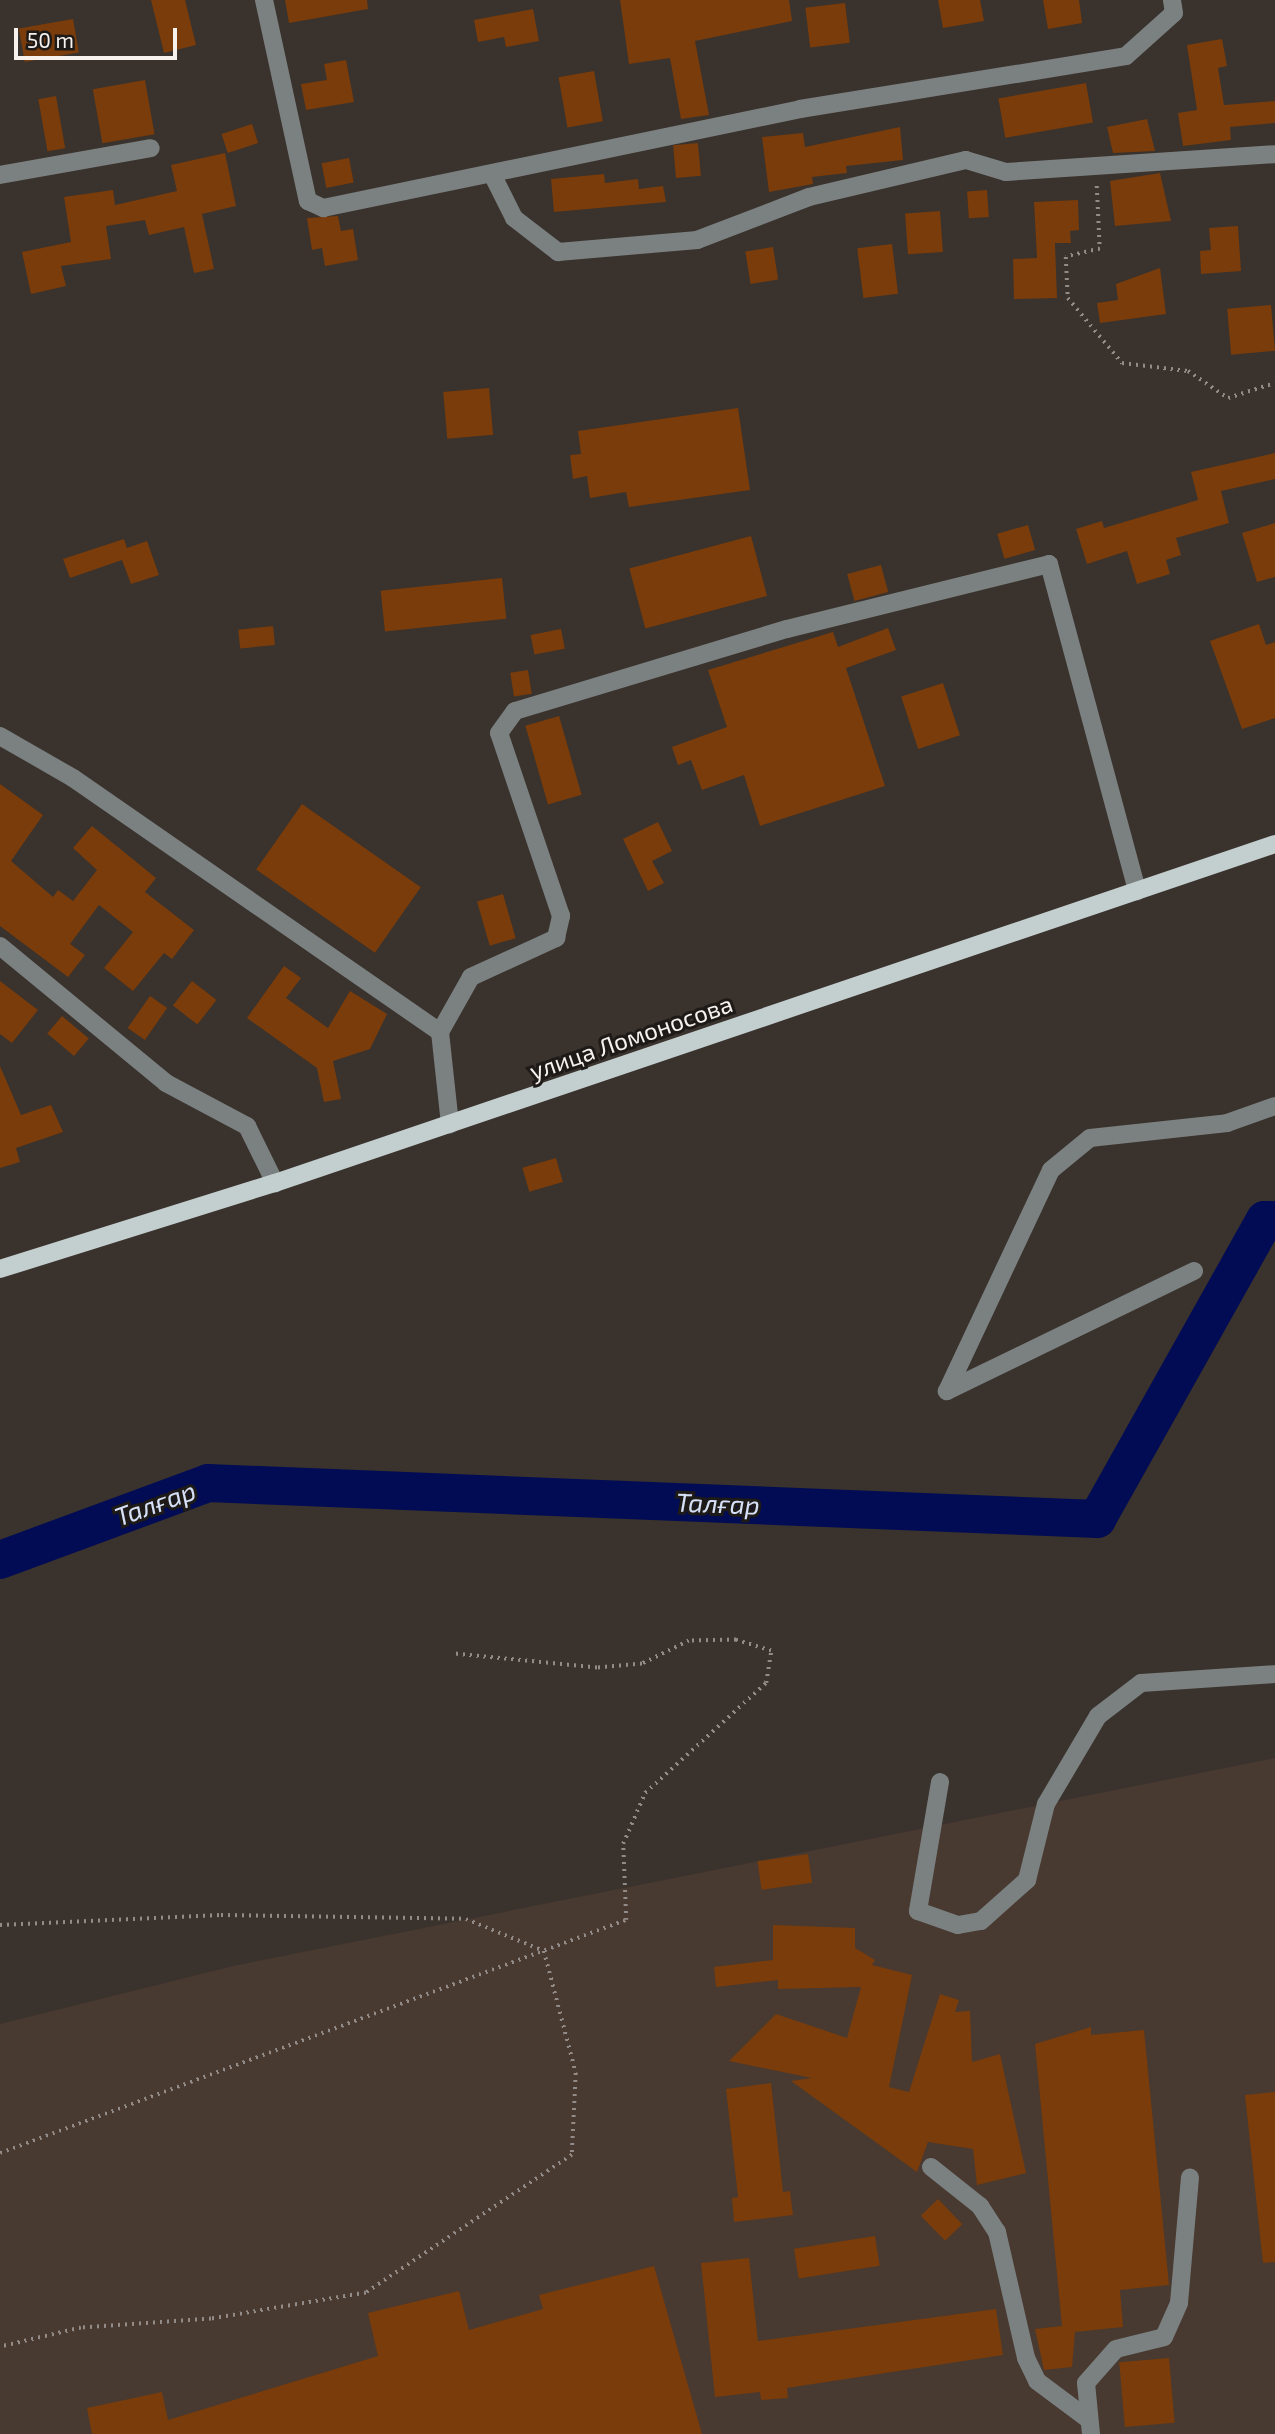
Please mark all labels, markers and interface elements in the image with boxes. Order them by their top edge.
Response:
scale bar [18,14,180,58]
text: 50 m [27,27,74,52]
street label: улица Ломоносова [526,989,736,1085]
water label: Талғар [110,1474,200,1532]
water label: Талғар [676,1486,760,1520]

